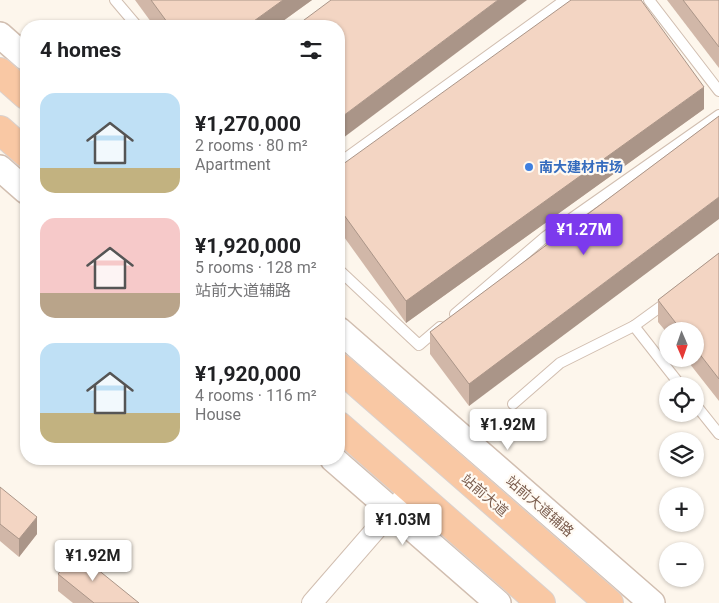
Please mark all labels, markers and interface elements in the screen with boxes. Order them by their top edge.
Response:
icon: filters [297,36,325,64]
text: 4 homes [40,38,121,62]
text: ¥1,270,000 [195,112,301,136]
icon: home [80,113,140,173]
text: 2 rooms · 80 m² [195,136,308,155]
text: Apartment [195,155,271,174]
place label: 南大建材市场 [539,159,623,175]
marker: 南大建材市场 [523,161,535,173]
pin: ¥1.27M [543,214,625,256]
text: ¥1.27M [557,220,611,239]
text: ¥1,920,000 [195,234,301,258]
icon: home [80,238,140,298]
text: 5 rooms · 128 m² [195,258,317,277]
text: 站前大道辅路 [195,281,291,300]
north arrow [659,322,704,368]
map controls [659,322,704,587]
text: ¥1,920,000 [195,362,301,386]
icon: home [80,363,140,423]
button: locate [659,377,704,422]
text: 4 rooms · 116 m² [195,386,317,405]
text: House [195,405,241,424]
pin: ¥1.92M [467,408,549,451]
text: ¥1.92M [481,415,535,434]
button: layers [659,432,704,477]
street label: 站前大道 [459,471,511,519]
street label: 站前大道辅路 [503,472,577,540]
button: + [659,487,704,532]
pin: ¥1.03M [362,504,444,546]
text: ¥1.03M [376,510,430,529]
pin: ¥1.92M [52,540,134,582]
button: − [659,542,704,587]
text: ¥1.92M [66,546,120,565]

